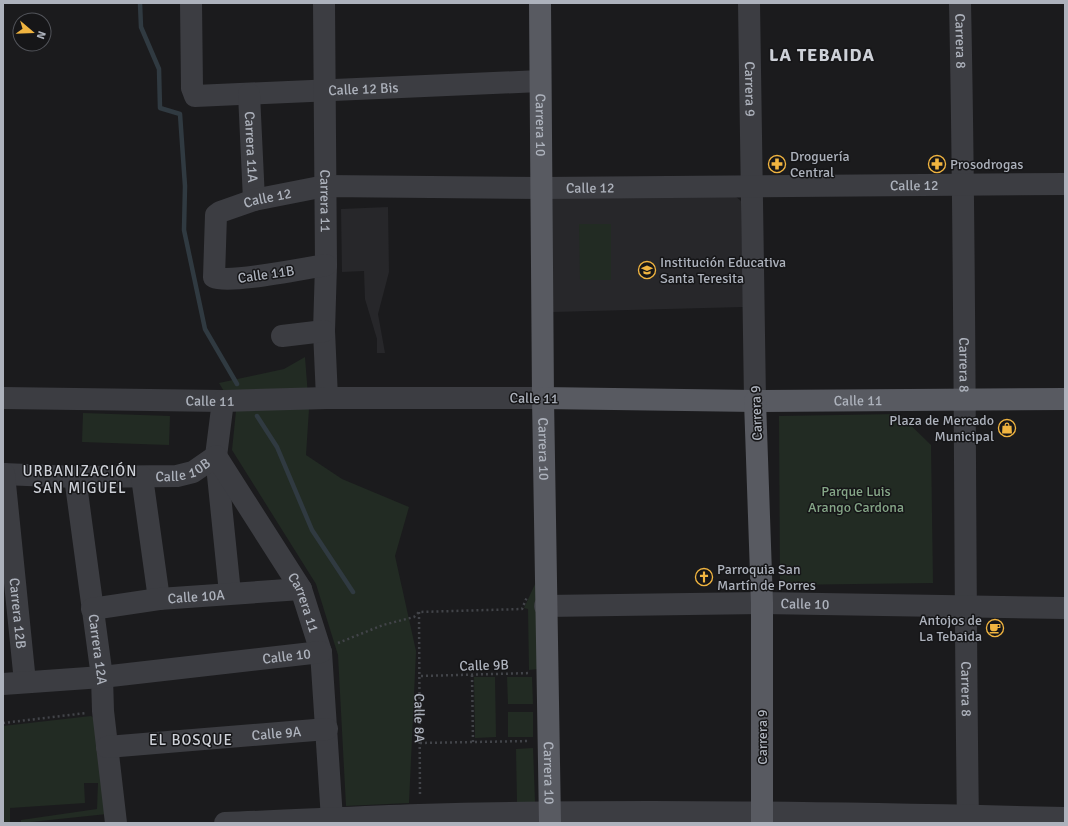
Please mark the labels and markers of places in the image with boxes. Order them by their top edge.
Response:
place label: Droguería Central [790,148,850,181]
pharmacy icon: Droguería Central [767,154,787,174]
pharmacy icon: Prosodrogas [927,154,947,174]
place label: Prosodrogas [950,156,1024,173]
place label: Institución Educativa Santa Teresita [660,254,786,287]
school or university icon: Institución Educativa Santa Teresita [637,260,657,280]
place label: Plaza de Mercado Municipal [889,412,994,445]
shop icon: Plaza de Mercado Municipal [997,418,1017,438]
place label: Parroquia San Martín de Porres [717,561,816,594]
church icon: Parroquia San Martín de Porres [694,567,714,587]
place label: Antojos de La Tebaida [919,612,982,645]
cafe icon: Antojos de La Tebaida [985,618,1005,638]

